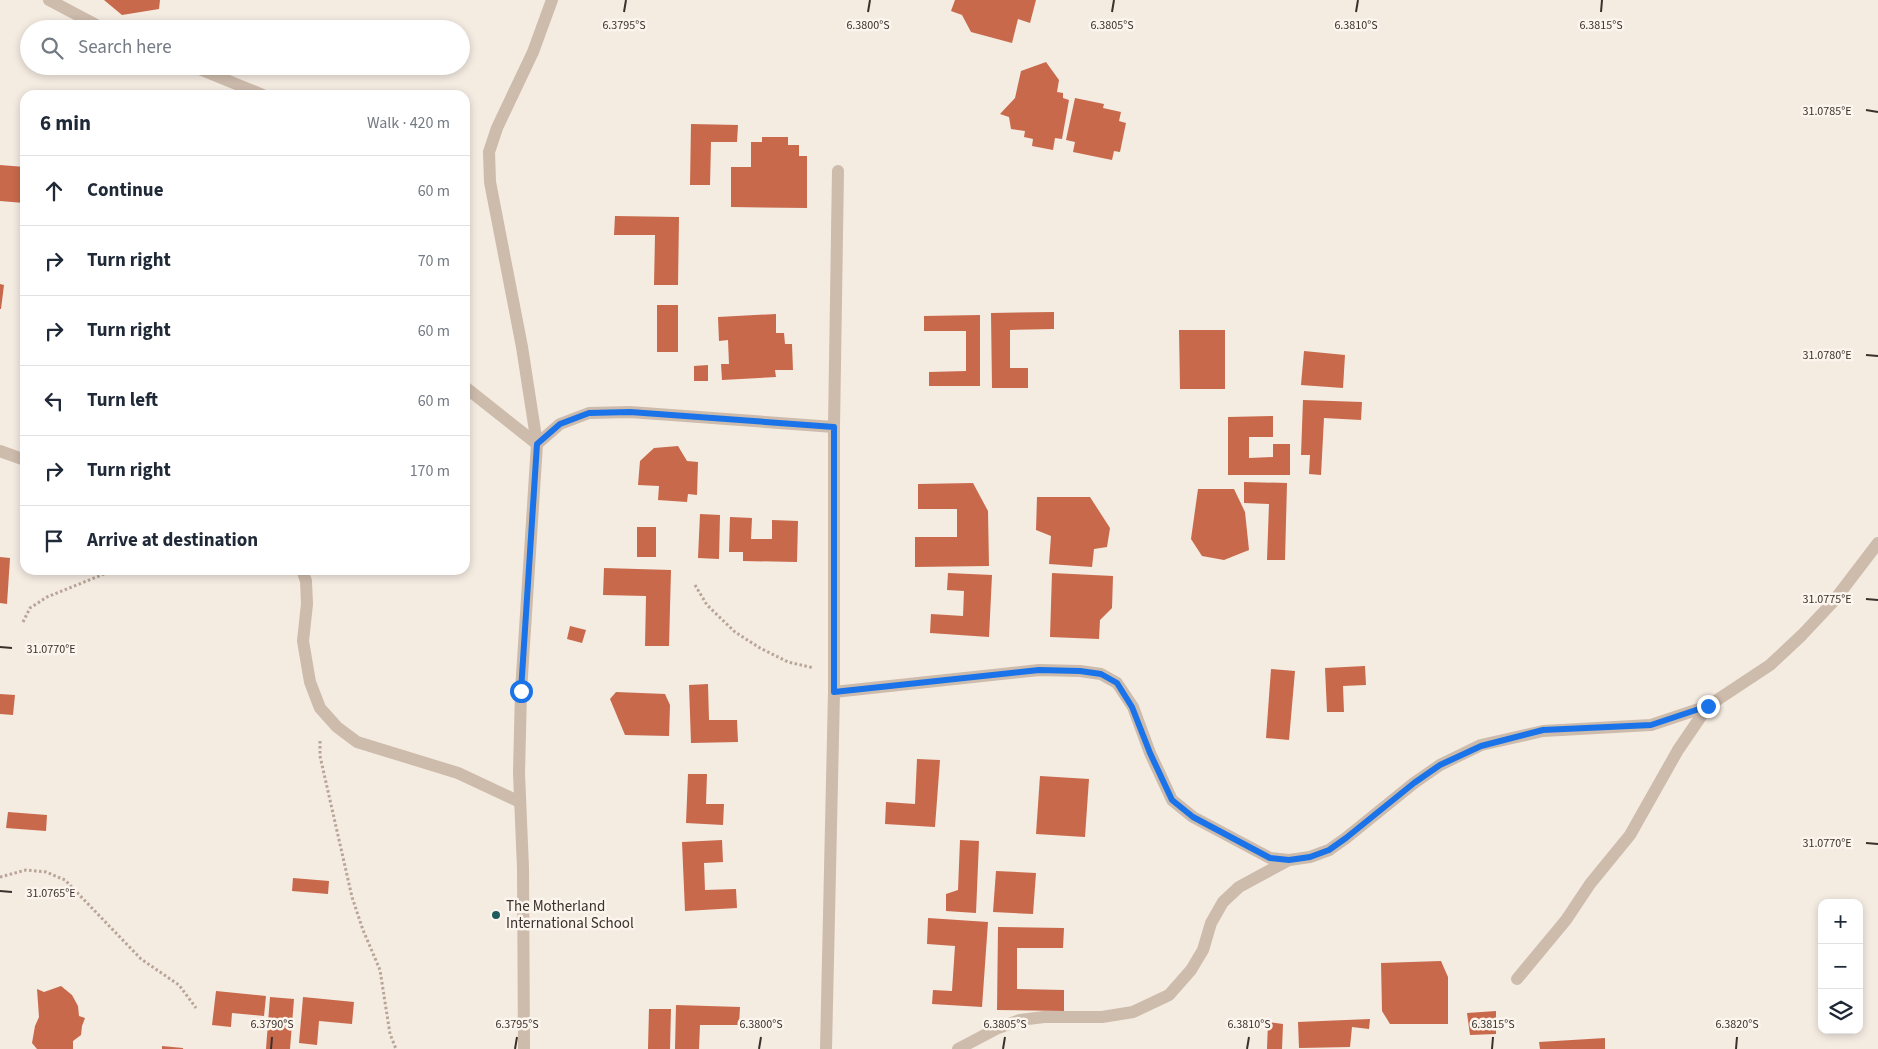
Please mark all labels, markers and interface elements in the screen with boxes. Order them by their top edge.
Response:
text: 6.3795°S [602,17,646,34]
text: 6.3800°S [846,17,890,34]
text: 6.3805°S [1090,17,1134,34]
text: 6.3810°S [1334,17,1378,34]
text: 6.3815°S [1579,17,1623,34]
search box [20,20,470,75]
icon: search [38,34,66,62]
text: Search here [78,34,172,61]
text: 31.0785°E [1802,103,1852,120]
text: 6 min [40,108,91,138]
text: Walk · 420 m [367,112,450,134]
icon: ahead [40,177,68,205]
text: Continue [87,177,164,204]
text: 60 m [418,180,450,202]
icon: right [40,247,68,275]
text: Turn right [87,247,171,274]
text: 70 m [418,250,450,272]
icon: right [40,317,68,345]
text: Turn right [87,317,171,344]
text: 60 m [418,320,450,342]
text: 31.0780°E [1802,347,1852,364]
icon: left [40,387,68,415]
text: Turn left [87,387,158,414]
text: 60 m [418,390,450,412]
icon: right [40,457,68,485]
text: Turn right [87,457,171,484]
text: 170 m [410,460,450,482]
icon: arrive [40,527,68,555]
text: Arrive at destination [87,527,258,554]
text: 31.0775°E [1802,591,1852,608]
text: 31.0770°E [26,641,76,658]
route start [510,680,533,703]
route end [1697,695,1720,718]
text: 31.0770°E [1802,835,1852,852]
text: 31.0765°E [26,885,76,902]
place label: The Motherland International School [506,896,634,934]
map controls [1818,899,1863,1034]
button: + [1818,899,1863,944]
marker: The Motherland International School [490,909,502,921]
button: − [1818,944,1863,989]
button: layers [1818,989,1863,1034]
text: 6.3790°S [250,1016,294,1033]
text: 6.3795°S [495,1016,539,1033]
text: 6.3800°S [739,1016,783,1033]
text: 6.3805°S [983,1016,1027,1033]
text: 6.3810°S [1227,1016,1271,1033]
text: 6.3815°S [1471,1016,1515,1033]
text: 6.3820°S [1715,1016,1759,1033]

